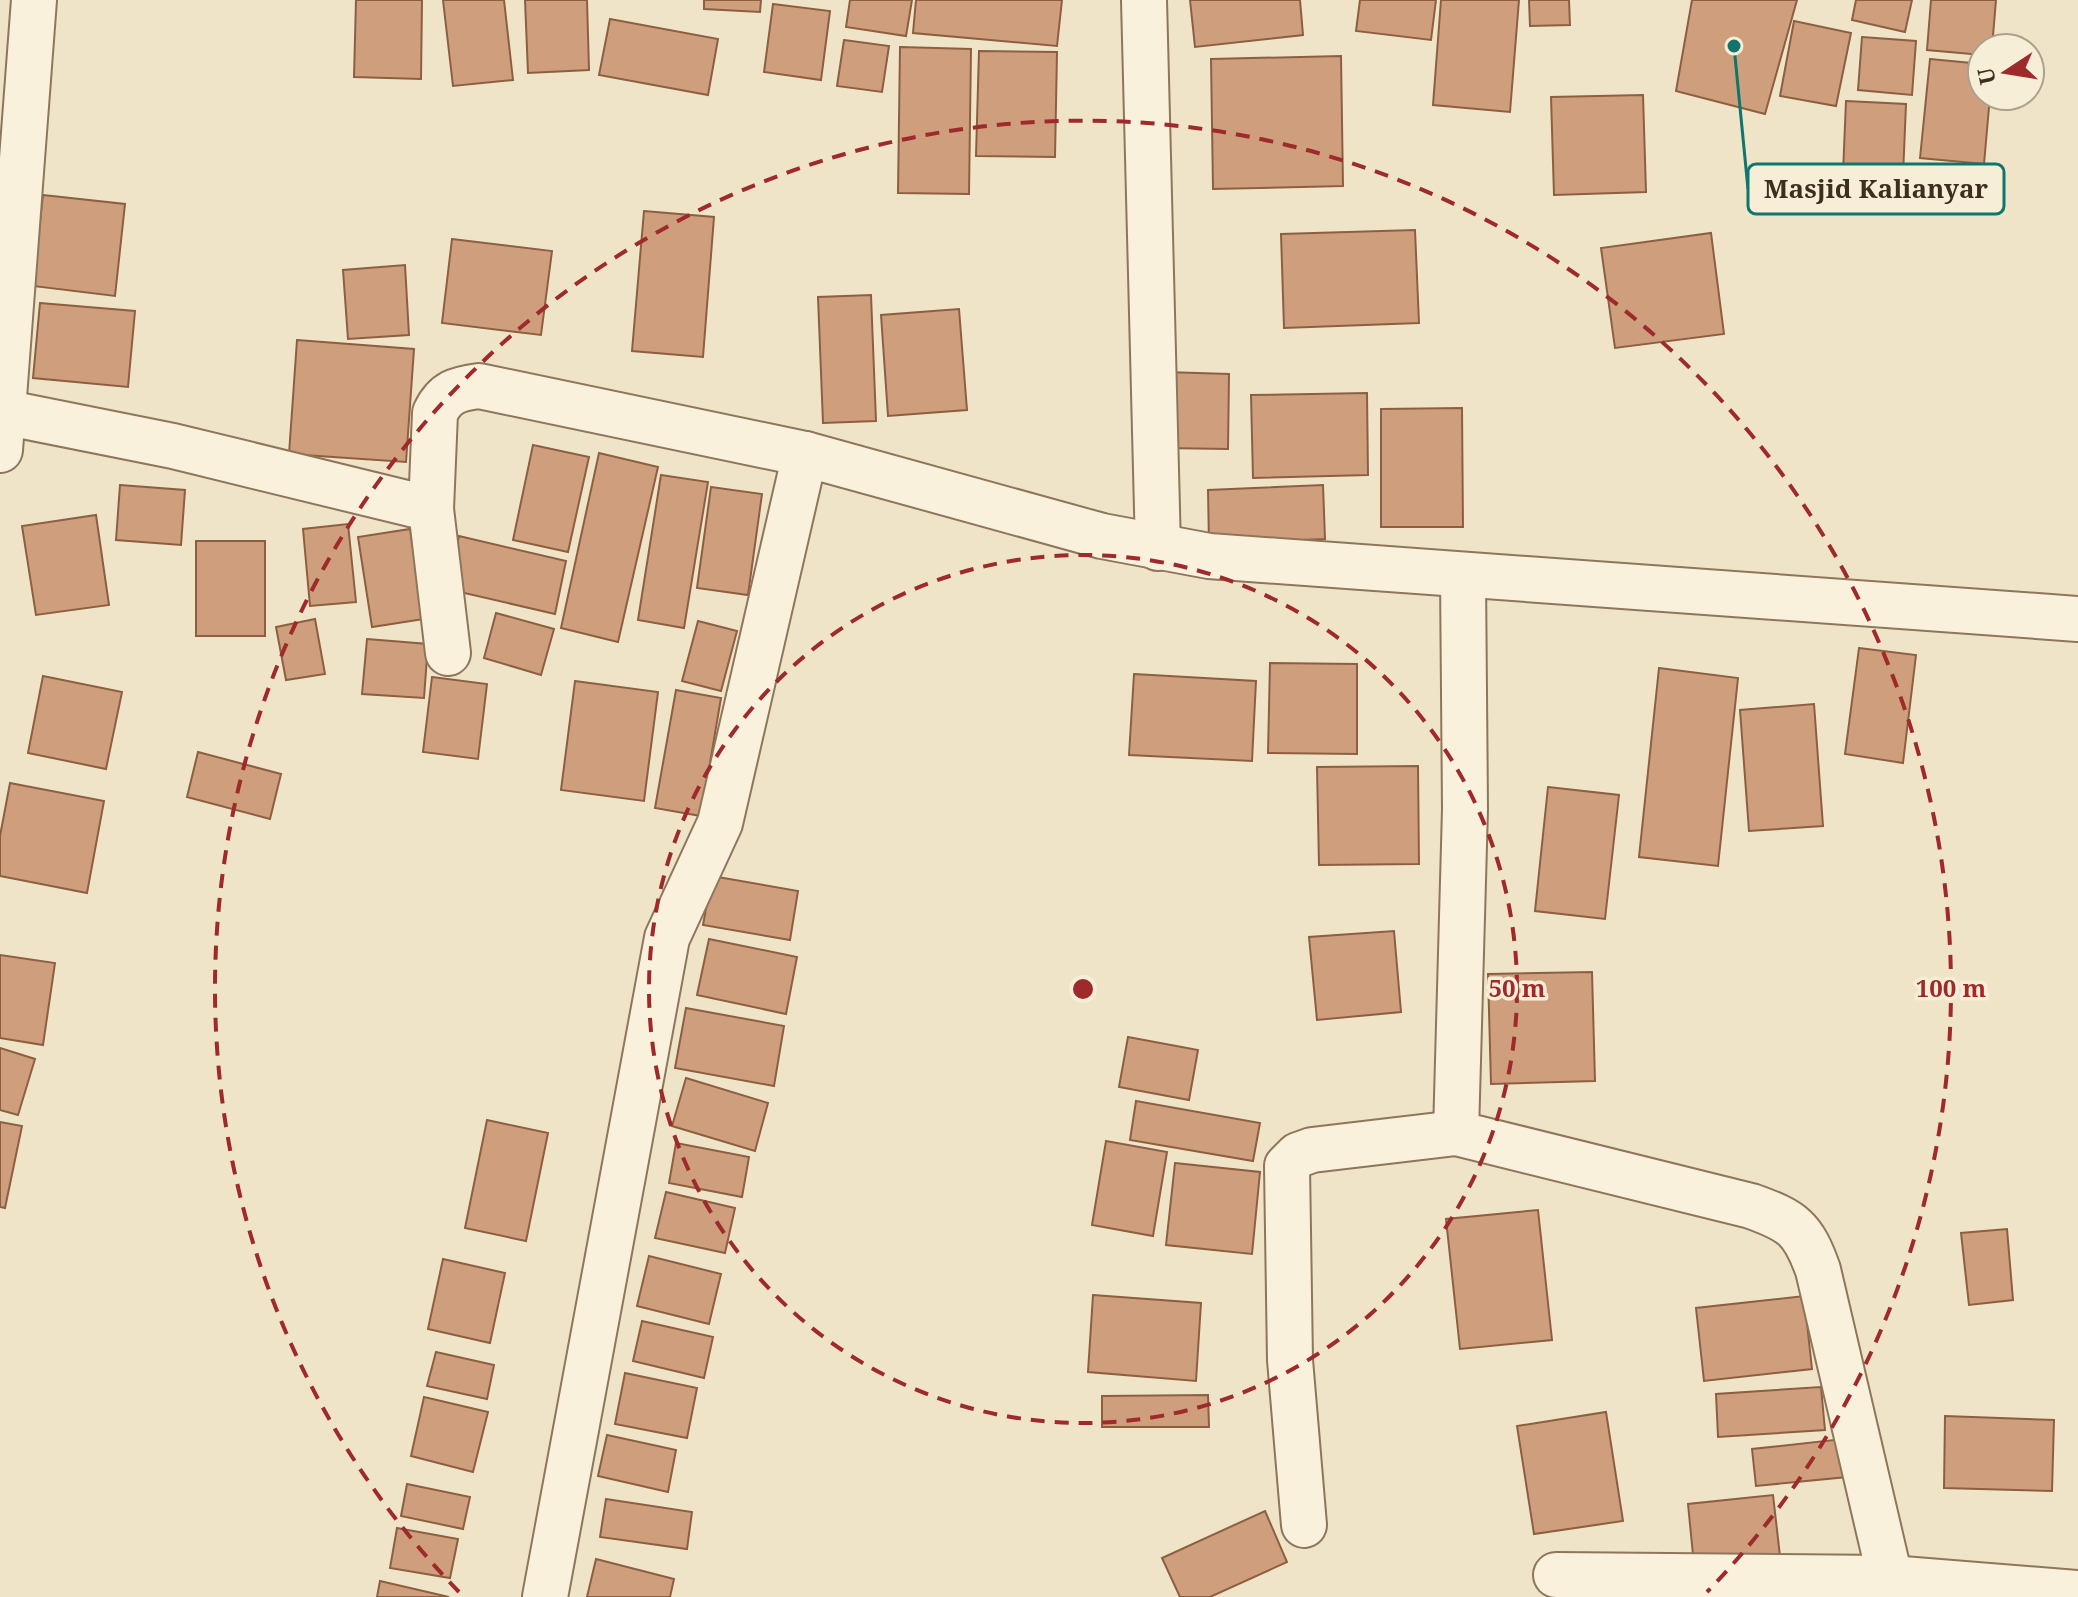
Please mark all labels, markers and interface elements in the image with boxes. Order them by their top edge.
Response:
north arrow [1966,32,2046,112]
text: U [1969,65,2002,88]
callout: Masjid Kalianyar [1748,164,2004,214]
text: Masjid Kalianyar [1764,170,1989,206]
text: 50 m [1488,971,1546,1004]
text: 100 m [1916,971,1987,1004]
centre of rings [1069,975,1097,1003]

